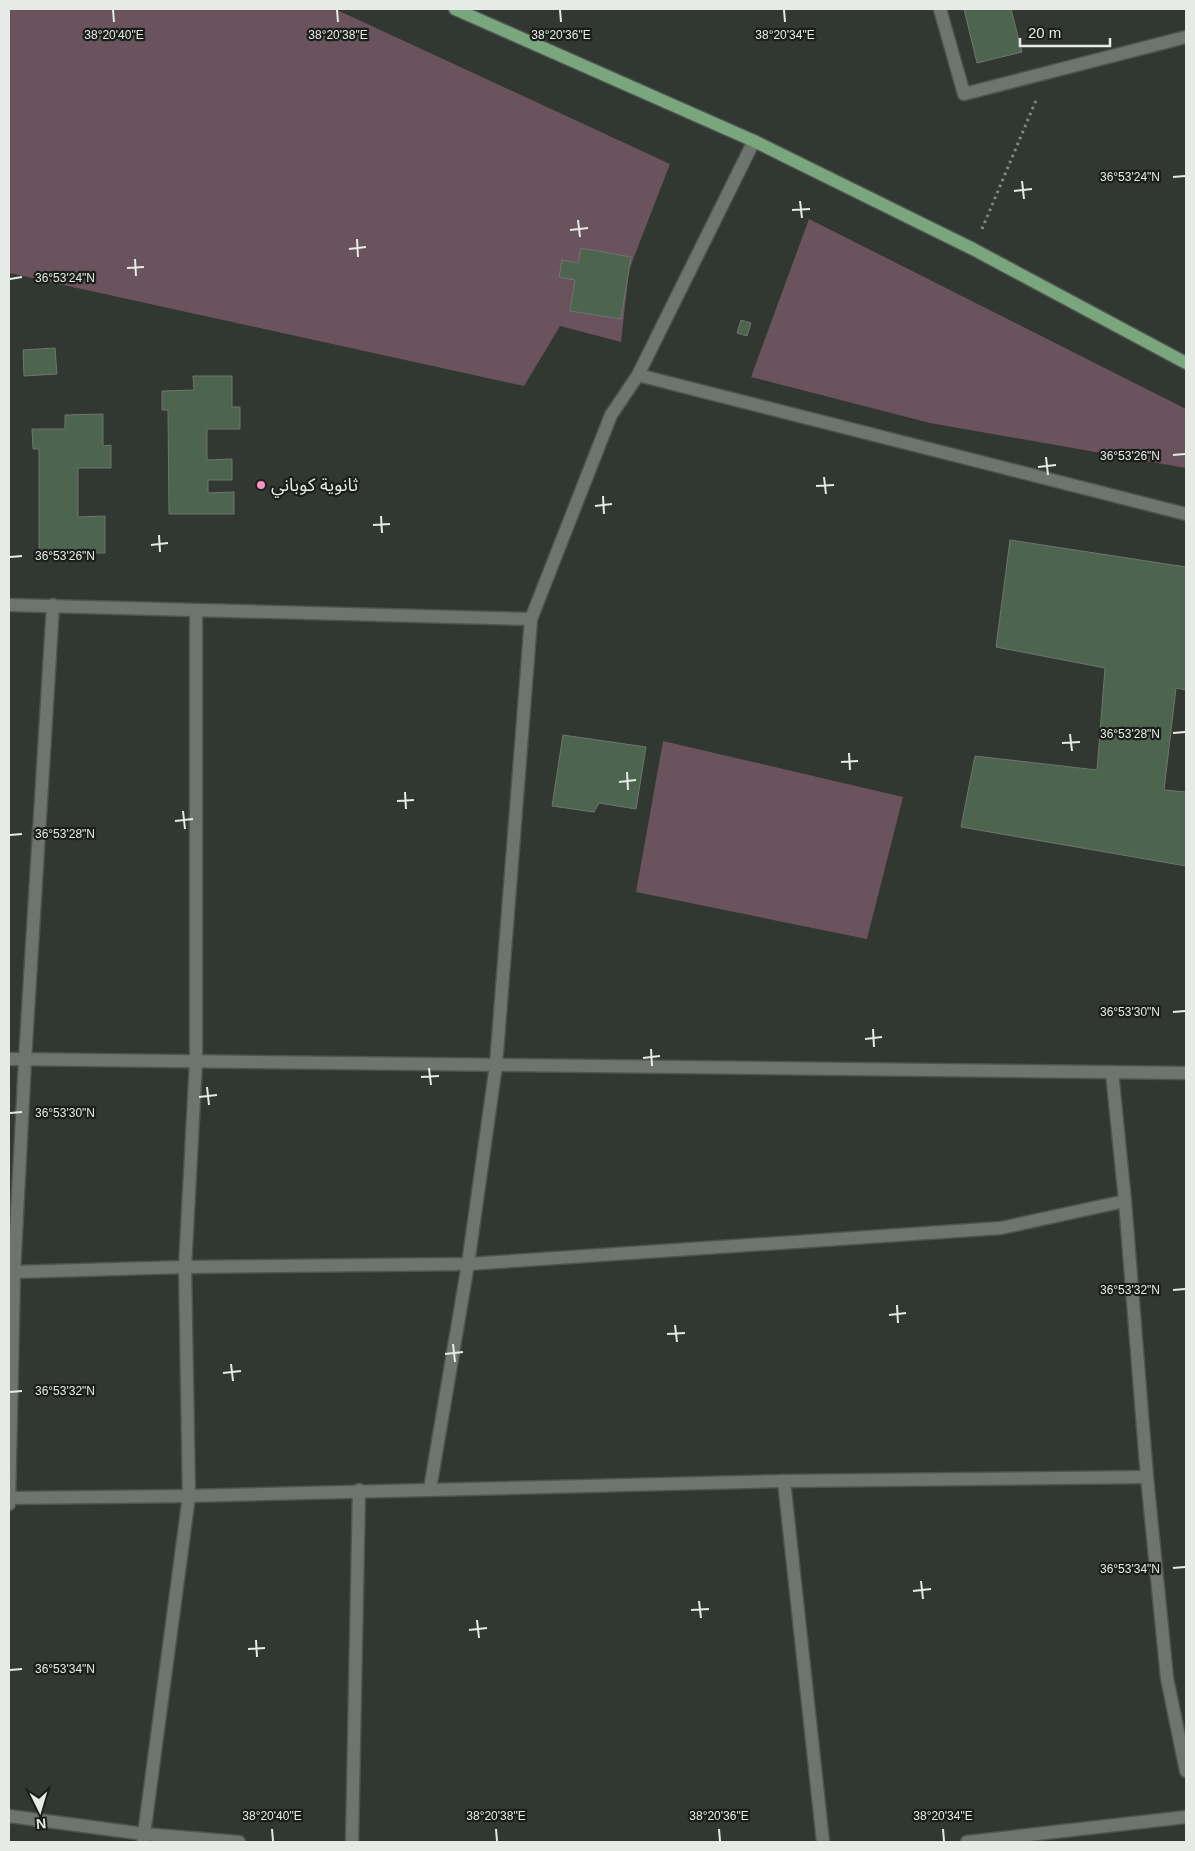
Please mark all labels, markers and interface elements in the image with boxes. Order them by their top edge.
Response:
scale bar [1020,15,1110,47]
text: 20 m [1028,24,1061,41]
text: 38°20'40"E [84,28,144,42]
text: 38°20'38"E [308,28,368,42]
text: 38°20'36"E [531,28,591,42]
text: 38°20'34"E [755,28,815,42]
text: 36°53'24"N [1100,170,1160,184]
text: 36°53'24"N [35,271,95,285]
text: 36°53'26"N [1100,449,1160,463]
place label: ثانوية كوباني [271,475,358,498]
marker: ثانوية كوباني [255,479,267,491]
text: 36°53'26"N [35,549,95,563]
text: 36°53'28"N [1100,727,1160,741]
text: 36°53'28"N [35,827,95,841]
text: 36°53'30"N [1100,1005,1160,1019]
text: 36°53'30"N [35,1106,95,1120]
text: 36°53'32"N [1100,1283,1160,1297]
text: 36°53'32"N [35,1384,95,1398]
text: 36°53'34"N [1100,1562,1160,1576]
text: 36°53'34"N [35,1662,95,1676]
north arrow [15,1786,65,1836]
text: 38°20'40"E [242,1809,302,1823]
text: 38°20'38"E [466,1809,526,1823]
text: 38°20'36"E [689,1809,749,1823]
text: 38°20'34"E [913,1809,973,1823]
text: N [35,1816,47,1832]

